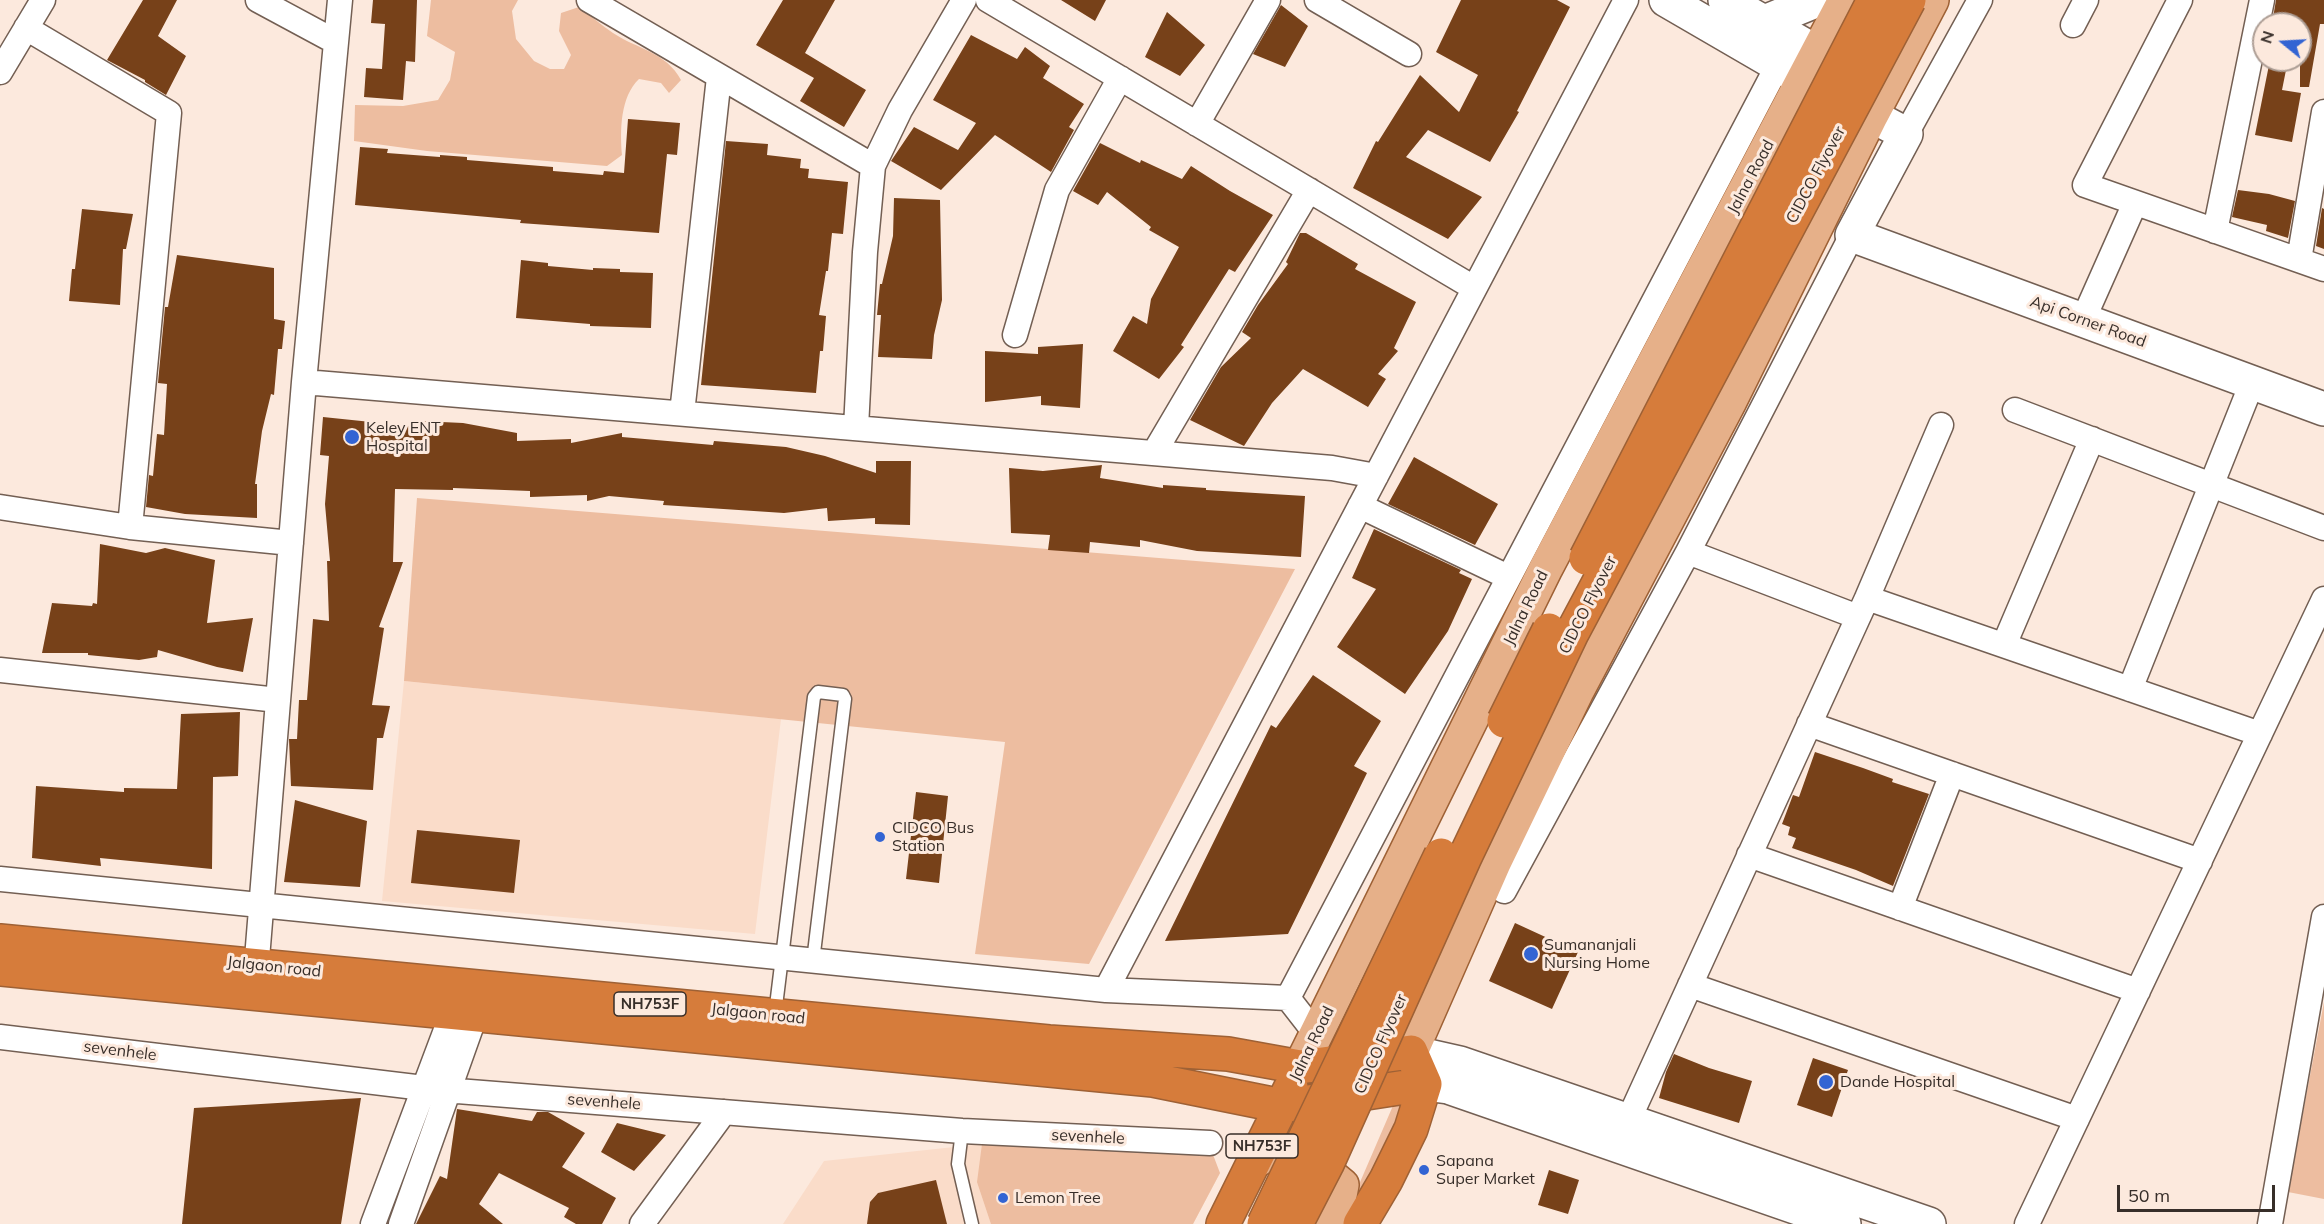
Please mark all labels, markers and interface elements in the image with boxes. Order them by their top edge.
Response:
north arrow [2252,12,2312,72]
text: N [2255,28,2278,46]
street label: CIDCO Flyover [1782,123,1850,227]
street label: Jalna Road [1723,137,1779,217]
street label: Api Corner Road [2027,292,2149,352]
place label: Keley ENT Hospital [366,418,441,456]
marker: Keley ENT Hospital [343,428,361,446]
street label: CIDCO Flyover [1555,553,1621,657]
street label: Jalna Road [1500,567,1552,649]
place label: CIDCO Bus Station [892,818,974,856]
marker: CIDCO Bus Station [873,830,887,844]
place label: Sumananjali Nursing Home [1544,935,1650,973]
marker: Sumananjali Nursing Home [1522,945,1540,963]
street label: Jalgaon road [226,953,322,981]
street label: CIDCO Flyover [1350,991,1412,1097]
road number: NH753F [614,992,686,1016]
street label: Jalgaon road [710,1000,806,1028]
street label: Jalna Road [1286,1003,1338,1085]
street label: sevenhele [82,1037,158,1065]
place label: Dande Hospital [1840,1072,1955,1092]
marker: Dande Hospital [1817,1073,1835,1091]
street label: sevenhele [567,1090,641,1114]
street label: sevenhele [1051,1125,1125,1149]
road number: NH753F [1226,1134,1298,1158]
place label: Sapana Super Market [1436,1151,1535,1189]
marker: Sapana Super Market [1417,1163,1431,1177]
scale bar [2120,1173,2278,1211]
text: 50 m [2128,1184,2170,1207]
place label: Lemon Tree [1015,1188,1101,1208]
marker: Lemon Tree [996,1191,1010,1205]

